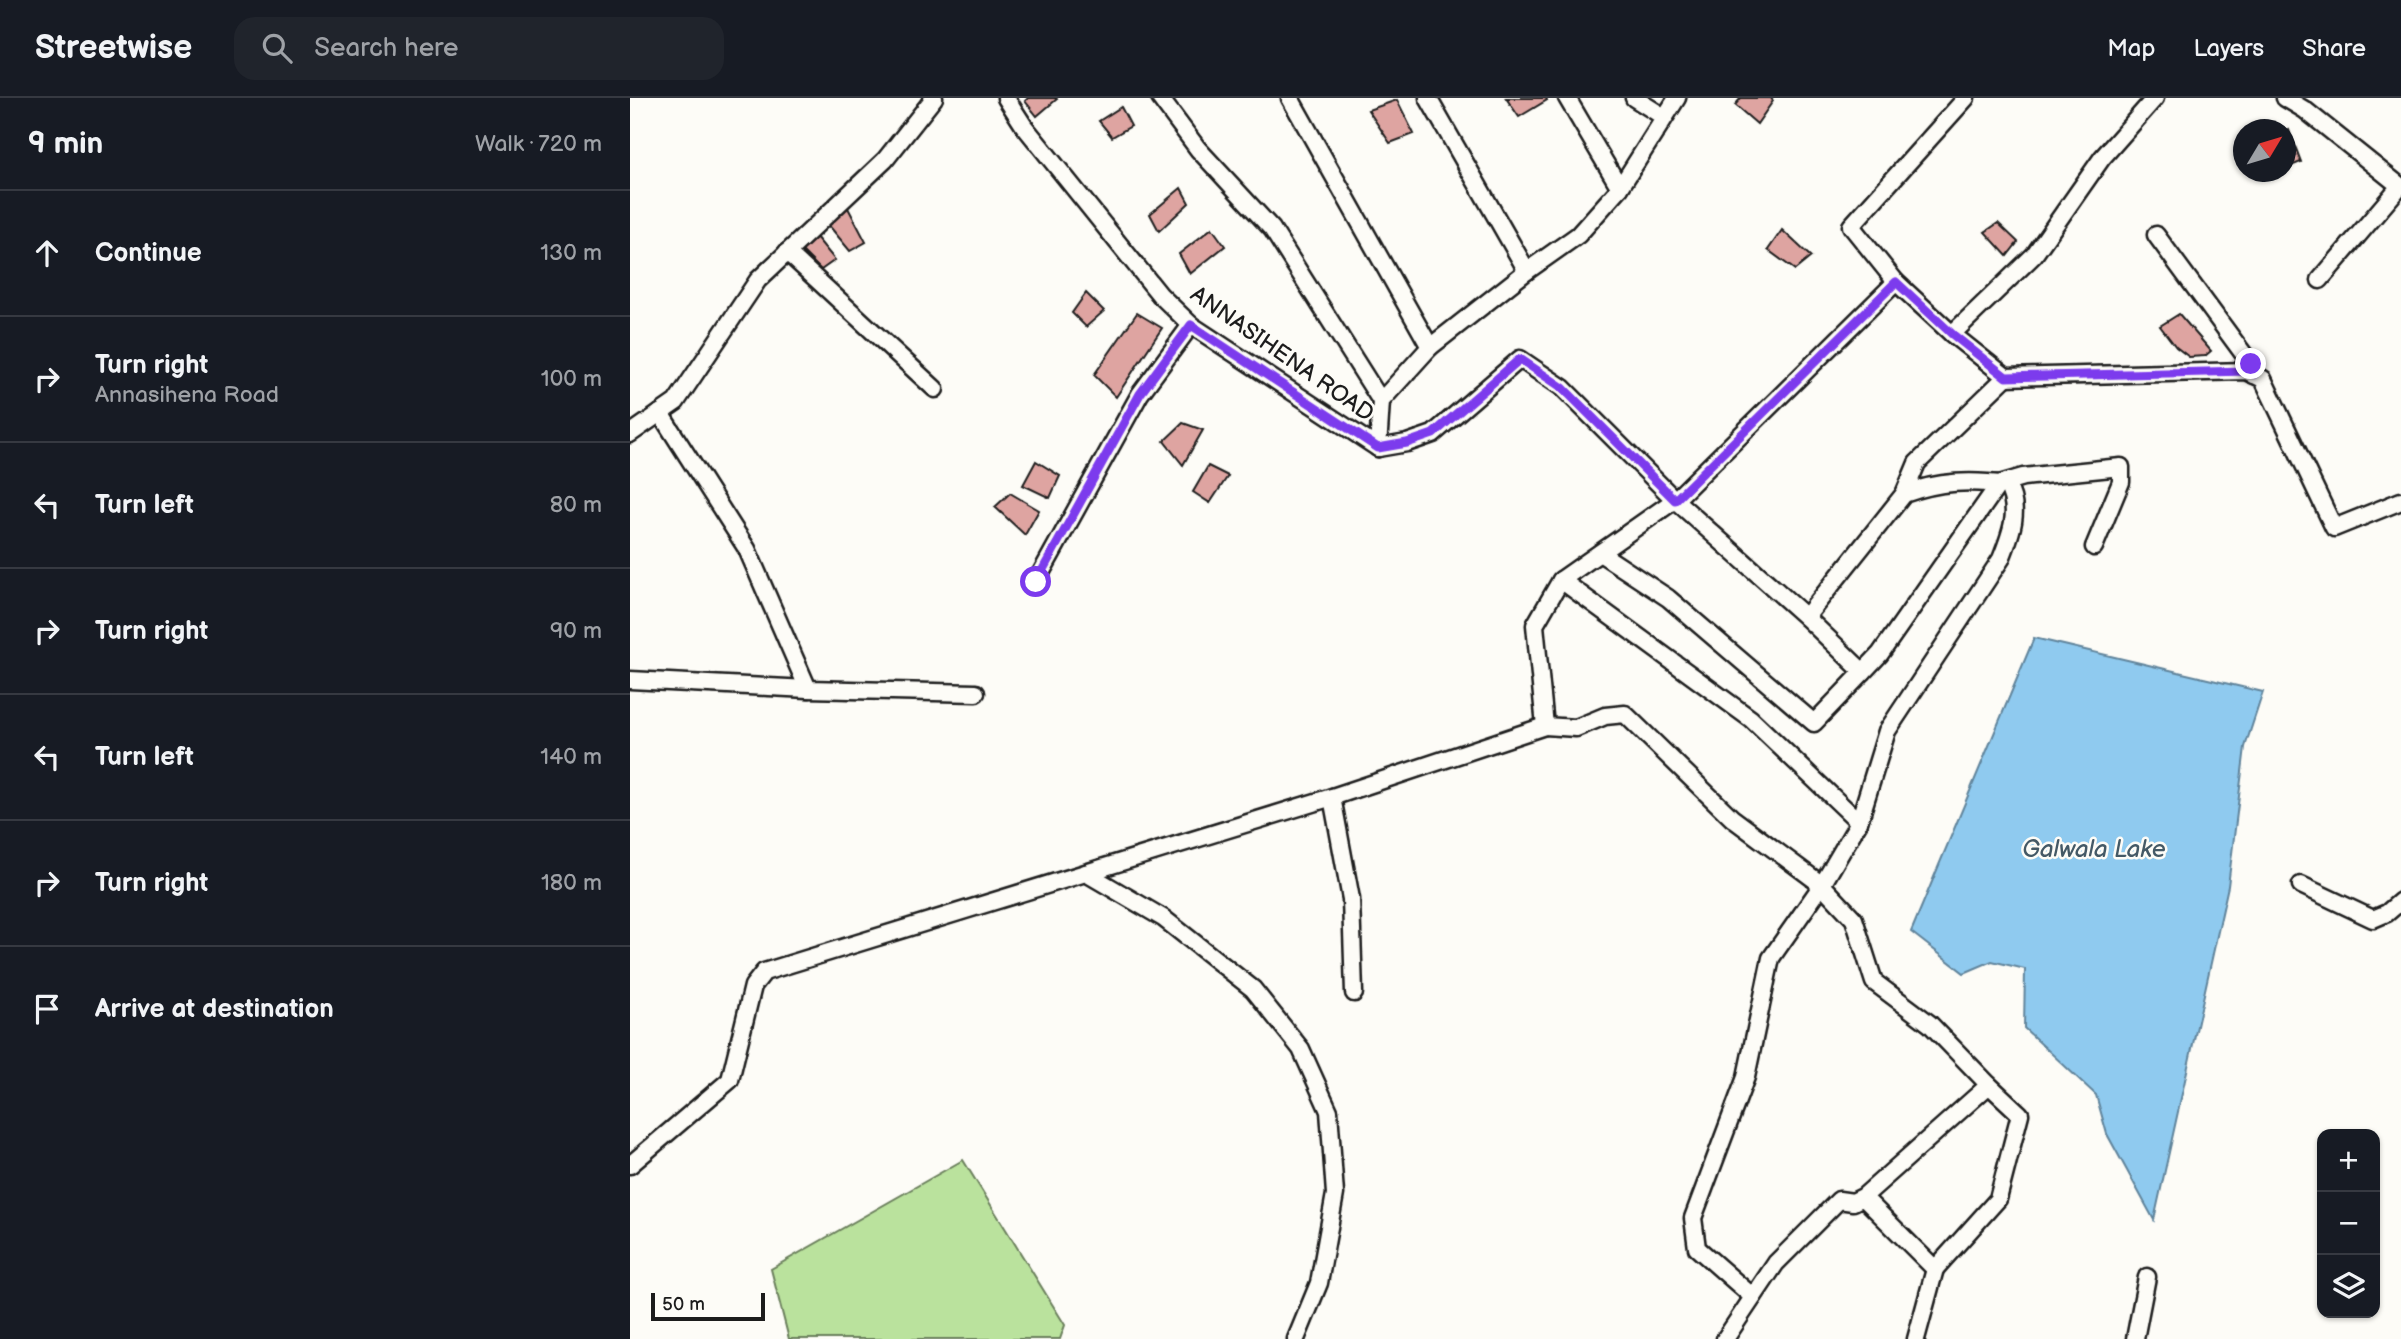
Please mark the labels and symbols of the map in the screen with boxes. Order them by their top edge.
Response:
north arrow [2233,119,2296,182]
street label: ANNASIHENA ROAD [1185,280,1379,428]
route end [2235,348,2266,379]
route start [1020,566,1051,597]
water label: Galwala Lake [2022,835,2166,864]
scale bar [651,1290,765,1322]

